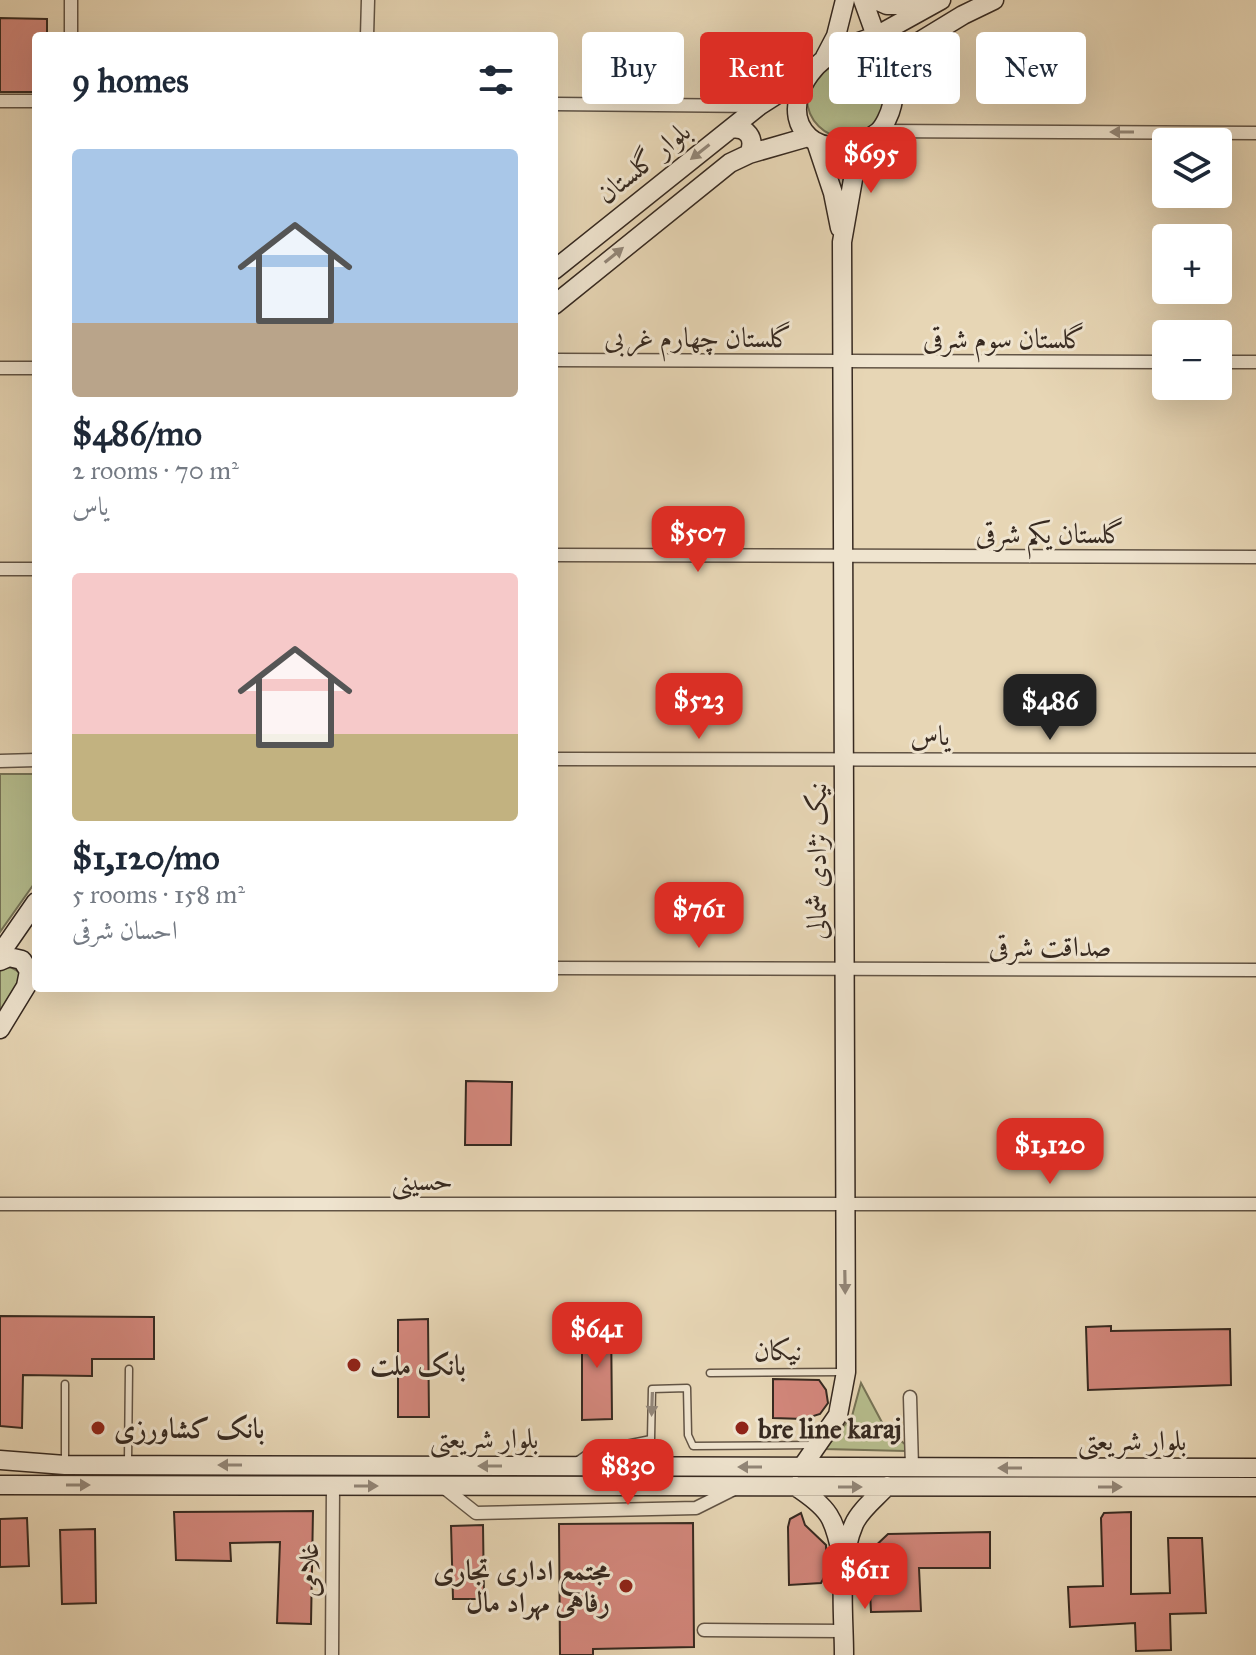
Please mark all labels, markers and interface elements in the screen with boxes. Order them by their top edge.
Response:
chip: Buy [582,32,684,104]
chip: Rent [700,32,813,104]
chip: Filters [829,32,960,104]
chip: New [976,32,1086,104]
icon: filters [474,58,518,102]
text: 9 homes [72,60,189,101]
street label: بلوار گلستان [589,114,698,211]
one-way arrow [1109,126,1134,138]
pin: $695 [824,127,918,195]
map controls [1152,128,1232,400]
button: layers [1152,128,1232,208]
text: $695 [844,137,898,169]
one-way arrow [689,144,710,160]
icon: home [223,201,367,345]
button: + [1152,224,1232,304]
one-way arrow [604,248,624,264]
street label: گلستان چهارم غربی [604,320,792,362]
button: − [1152,320,1232,400]
street label: گلستان سوم شرقی [923,321,1085,363]
text: $486/mo [72,413,202,454]
text: 2 rooms · 70 m² [72,454,239,486]
text: یاس [72,490,109,522]
pin: $507 [651,506,745,574]
text: $507 [670,516,726,548]
street label: گلستان یکم شرقی [976,516,1124,560]
icon: home [223,625,367,769]
pin: $523 [652,673,746,741]
pin: $486 [1003,674,1097,742]
text: $523 [674,683,724,715]
text: $486 [1021,684,1079,716]
street label: یاس [910,718,951,753]
street label: نیک نژادی شمالی [799,782,834,940]
text: $1,120/mo [72,837,220,878]
text: 5 rooms · 158 m² [72,878,245,910]
pin: $761 [652,882,746,950]
text: $761 [673,892,725,924]
text: احسان شرقی [72,914,178,946]
street label: صداقت شرقی [989,929,1111,965]
pin: $1,120 [985,1118,1115,1186]
text: $1,120 [1015,1128,1085,1160]
street label: حسینی [391,1163,453,1201]
one-way arrow [839,1270,851,1295]
pin: $641 [550,1302,644,1370]
text: $641 [570,1312,624,1344]
street label: نیکان [754,1333,802,1368]
place label: بانک ملت [370,1348,466,1383]
marker: بانک ملت [345,1356,363,1374]
one-way arrow [645,1392,658,1417]
place label: بانک کشاورزی [114,1411,264,1446]
place label: bre line karaj [757,1411,902,1446]
marker: بانک کشاورزی [89,1419,107,1437]
marker: bre line karaj [733,1419,751,1437]
street label: بلوار شریعتی [429,1421,539,1459]
street label: بلوار شریعتی [1077,1423,1187,1461]
pin: $830 [581,1439,675,1507]
text: $830 [601,1449,655,1481]
one-way arrow [217,1459,242,1471]
one-way arrow [477,1460,502,1472]
one-way arrow [737,1461,762,1473]
one-way arrow [997,1462,1022,1474]
one-way arrow [66,1479,91,1491]
one-way arrow [354,1480,379,1492]
one-way arrow [838,1481,863,1493]
one-way arrow [1098,1481,1123,1493]
street label: غلامی [291,1543,326,1597]
pin: $611 [818,1543,912,1611]
place label: مجتمع اداری تجاری رفاهی مهراد مال [433,1553,611,1621]
text: $611 [840,1553,890,1585]
marker: مجتمع اداری تجاری رفاهی مهراد مال [617,1577,635,1595]

